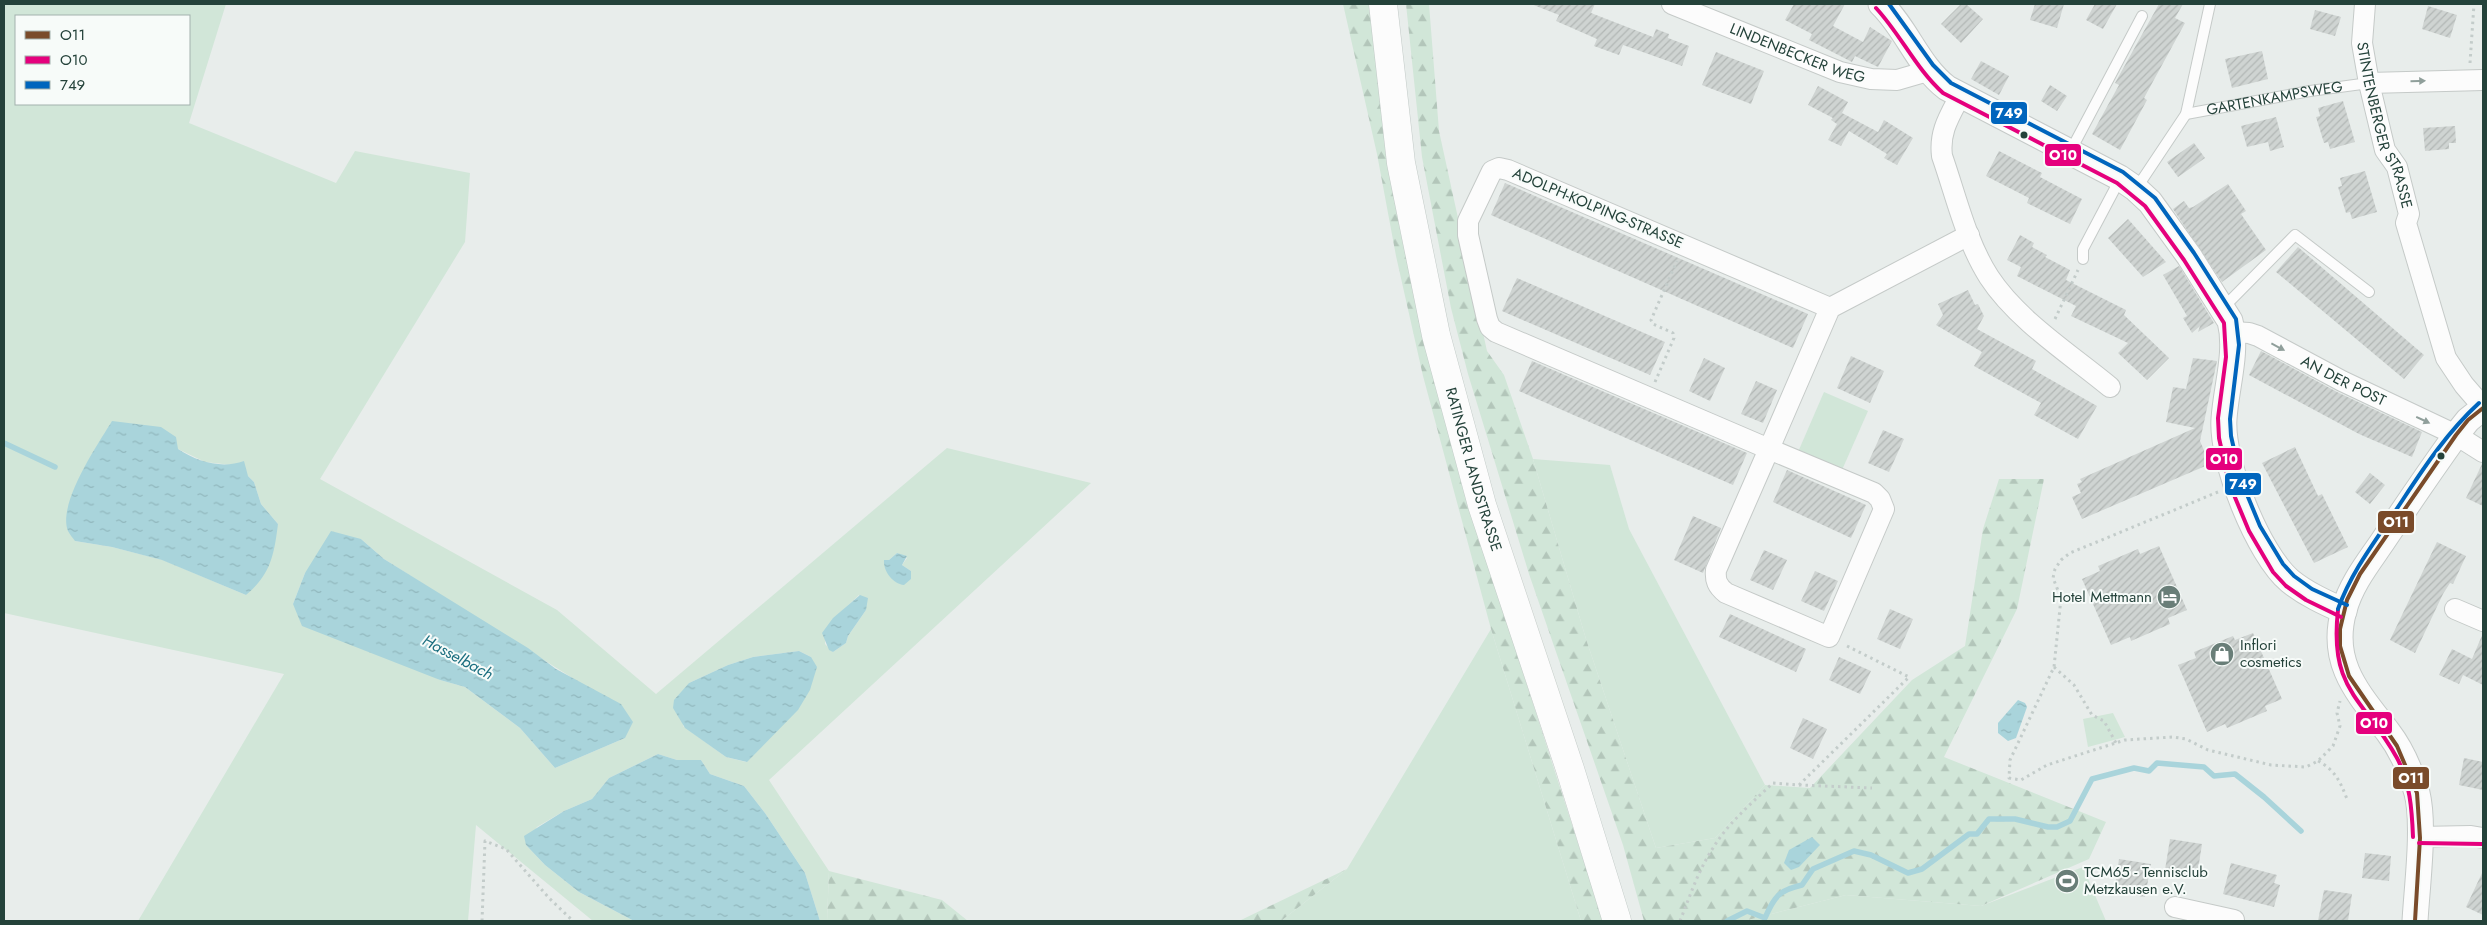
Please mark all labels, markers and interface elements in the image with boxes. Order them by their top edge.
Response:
legend [15,15,190,105]
street label: LINDENBECKER WEG [1726,18,1867,88]
text: O11 [60,24,85,46]
street label: STINTENBERGER STRASSE [2351,40,2418,211]
text: O10 [60,49,88,71]
text: 749 [60,74,85,96]
street label: GARTENKAMPSWEG [2205,76,2344,121]
one-way arrow [2410,77,2426,85]
line badge: 749 [1990,101,2028,125]
text: 749 [1995,103,2023,123]
unlabelled marker [2019,130,2029,140]
line badge: O10 [2044,143,2082,167]
text: O10 [2049,145,2077,165]
street label: ADOLPH-KOLPING-STRASSE [1509,162,1687,254]
one-way arrow [2272,342,2285,351]
street label: AN DER POST [2297,350,2390,411]
street label: RATINGER LANDSTRASSE [1440,385,1508,554]
one-way arrow [2416,416,2430,424]
line badge: O10 [2205,447,2243,471]
text: O10 [2210,449,2238,469]
unlabelled marker [2436,451,2446,461]
line badge: 749 [2224,472,2262,496]
text: 749 [2229,474,2257,494]
line badge: O11 [2377,510,2415,534]
text: O11 [2383,512,2409,532]
hotel icon: Hotel Mettmann [2156,584,2182,610]
place label: Hotel Mettmann [2052,586,2152,608]
water label: Hasselbach [418,629,498,685]
place label: Inflori cosmetics [2240,634,2302,673]
shop icon: Inflori cosmetics [2209,641,2235,667]
line badge: O10 [2355,711,2393,735]
text: O10 [2360,713,2388,733]
line badge: O11 [2392,766,2430,790]
text: O11 [2398,768,2424,788]
place label: TCM65 - Tennisclub Metzkausen e.V. [2084,861,2208,900]
sports icon: TCM65 - Tennisclub Metzkausen e.V. [2054,868,2080,894]

